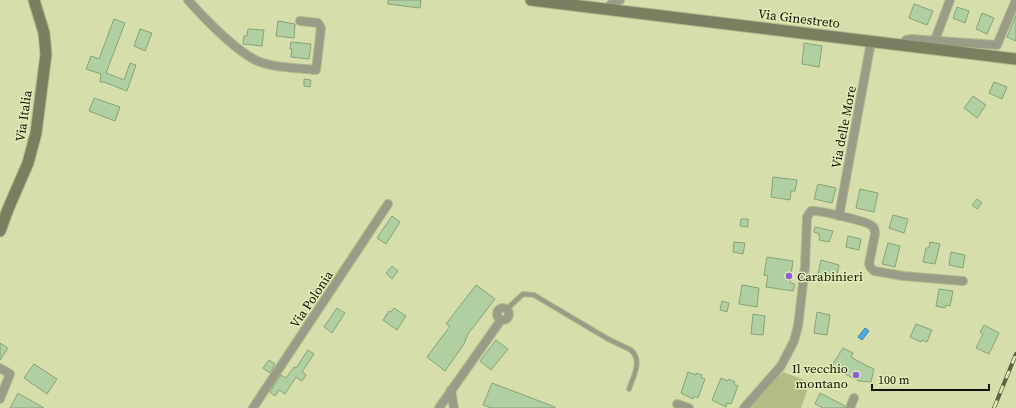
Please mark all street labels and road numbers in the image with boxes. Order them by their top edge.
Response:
street label: Via Ginestreto [757,5,841,32]
street label: Via delle More [827,84,860,170]
street label: Via Italia [11,89,36,143]
street label: Via Polonia [286,267,337,331]

